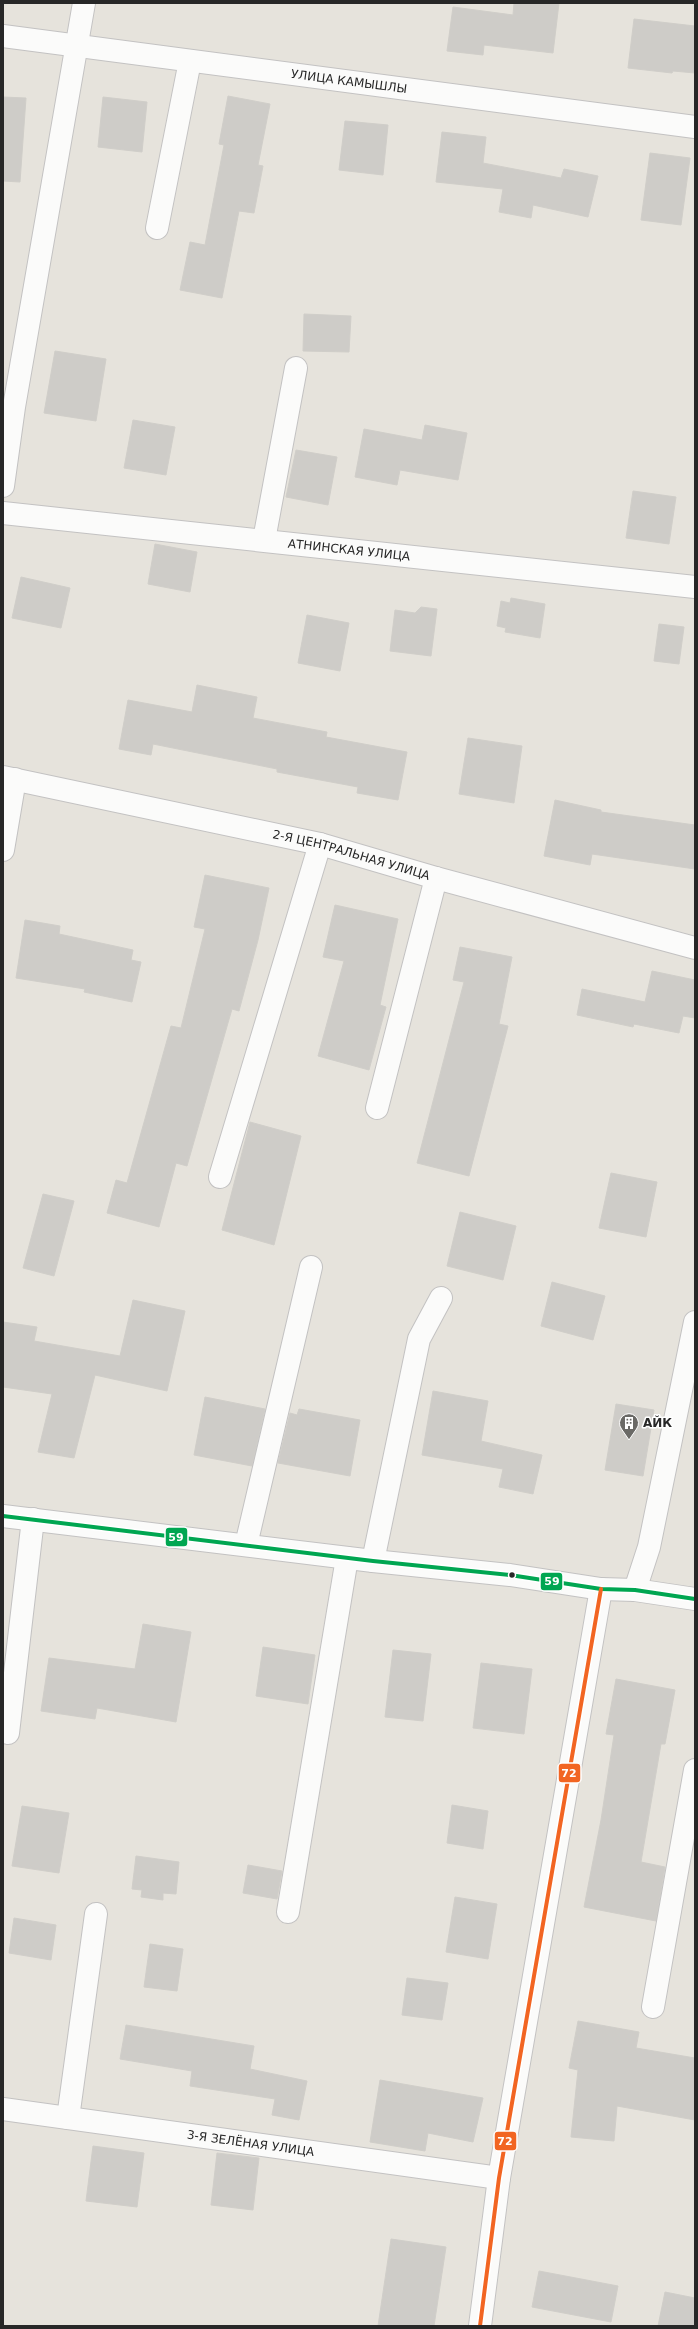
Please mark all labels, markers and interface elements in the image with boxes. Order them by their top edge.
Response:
street label: УЛИЦА КАМЫШЛЫ [290,67,408,96]
street label: АТНИНСКАЯ УЛИЦА [287,537,412,564]
street label: 2-Я ЦЕНТРАЛЬНАЯ УЛИЦА [271,827,432,883]
building icon: АЙК [618,1412,640,1440]
place label: АЙК [643,1415,672,1430]
line badge: 59 [165,1527,188,1547]
text: 59 [168,1531,184,1544]
unlabelled marker [507,1570,517,1580]
line badge: 59 [540,1572,563,1591]
text: 59 [544,1575,560,1588]
line badge: 72 [558,1763,581,1783]
text: 72 [561,1767,577,1780]
street label: 3-Я ЗЕЛЁНАЯ УЛИЦА [186,2128,316,2159]
line badge: 72 [494,2131,517,2151]
text: 72 [497,2135,513,2148]

